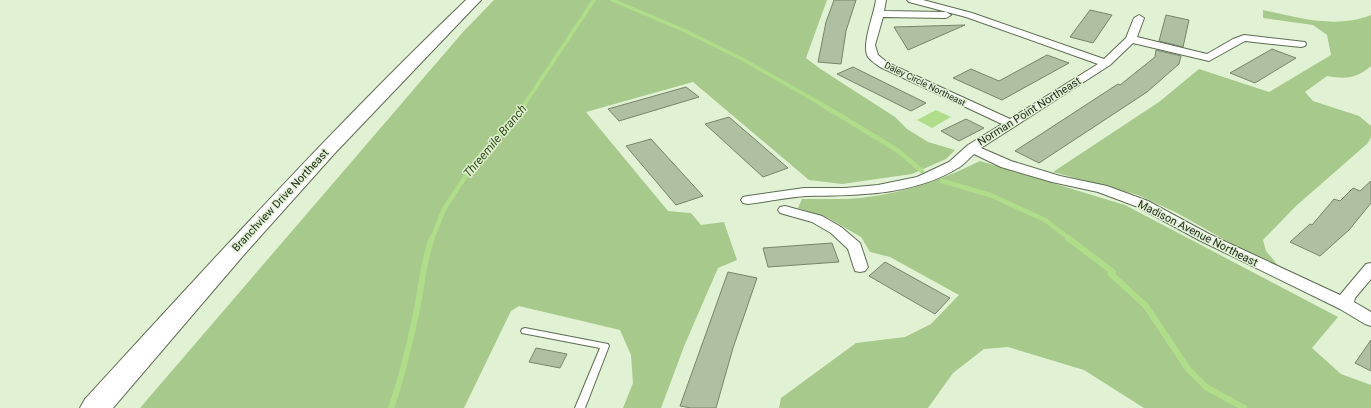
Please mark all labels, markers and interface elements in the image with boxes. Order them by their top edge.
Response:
street label: Daley Circle Northeast [883,60,967,108]
street label: Norman Point Northeast [975,74,1084,149]
water label: Threemile Branch [460,102,530,180]
street label: Branchview Drive Northeast [229,146,332,254]
street label: Madison Avenue Northeast [1136,198,1260,270]

